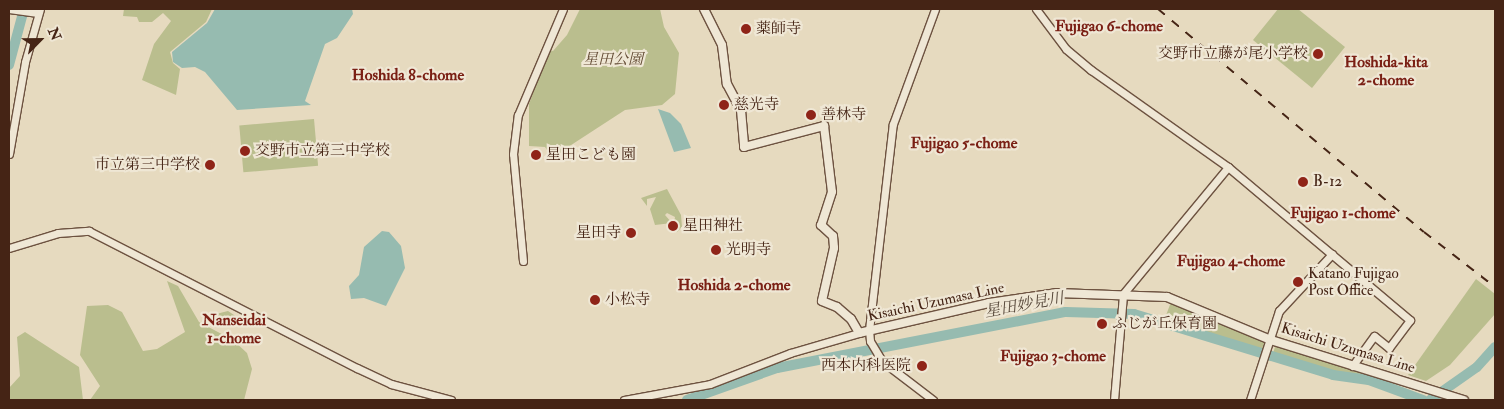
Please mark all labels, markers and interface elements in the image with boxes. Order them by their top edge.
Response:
north arrow [15,15,65,65]
district label: Fujigao 6-chome [1055,16,1163,36]
place label: 薬師寺 [756,20,801,38]
marker: 薬師寺 [740,23,752,35]
text: N [44,25,65,43]
place label: 交野市立藤が尾小学校 [1158,45,1308,63]
marker: 交野市立藤が尾小学校 [1312,48,1324,60]
park label: 星田公園 [583,51,643,69]
district label: Hoshida-kita 2-chome [1344,52,1428,90]
district label: Hoshida 8-chome [352,65,464,85]
place label: 慈光寺 [734,96,779,114]
marker: 慈光寺 [718,99,730,111]
place label: 善林寺 [821,106,866,124]
marker: 善林寺 [805,109,817,121]
district label: Fujigao 5-chome [911,133,1017,153]
place label: 交野市立第三中学校 [255,142,390,160]
marker: 交野市立第三中学校 [239,145,251,157]
place label: 星田こども園 [546,146,636,164]
marker: 星田こども園 [530,149,542,161]
place label: 市立第三中学校 [95,156,200,174]
marker: 市立第三中学校 [204,159,216,171]
place label: B-12 [1313,173,1342,191]
marker: B-12 [1297,176,1309,188]
district label: Fujigao 1-chome [1290,203,1396,223]
place label: 星田神社 [683,217,743,235]
marker: 星田神社 [667,220,679,232]
place label: 星田寺 [576,224,621,242]
marker: 星田寺 [625,227,637,239]
place label: 光明寺 [726,241,771,259]
marker: 光明寺 [710,244,722,256]
district label: Fujigao 4-chome [1177,251,1285,271]
place label: Katano Fujigao Post Office [1308,264,1399,299]
district label: Hoshida 2-chome [678,275,790,295]
marker: Katano Fujigao Post Office [1292,276,1304,288]
street label: Kisaichi Uzumasa Line [866,279,1006,325]
water label: 星田妙見川 [983,289,1065,321]
place label: 小松寺 [605,291,650,309]
marker: 小松寺 [589,294,601,306]
district label: Nanseidai 1-chome [202,310,266,348]
place label: ふじが丘保育園 [1112,315,1217,333]
marker: ふじが丘保育園 [1096,318,1108,330]
street label: Kisaichi Uzumasa Line [1279,319,1417,377]
district label: Fujigao 3-chome [1000,346,1106,366]
place label: 西本内科医院 [821,357,911,375]
marker: 西本内科医院 [915,359,929,373]

